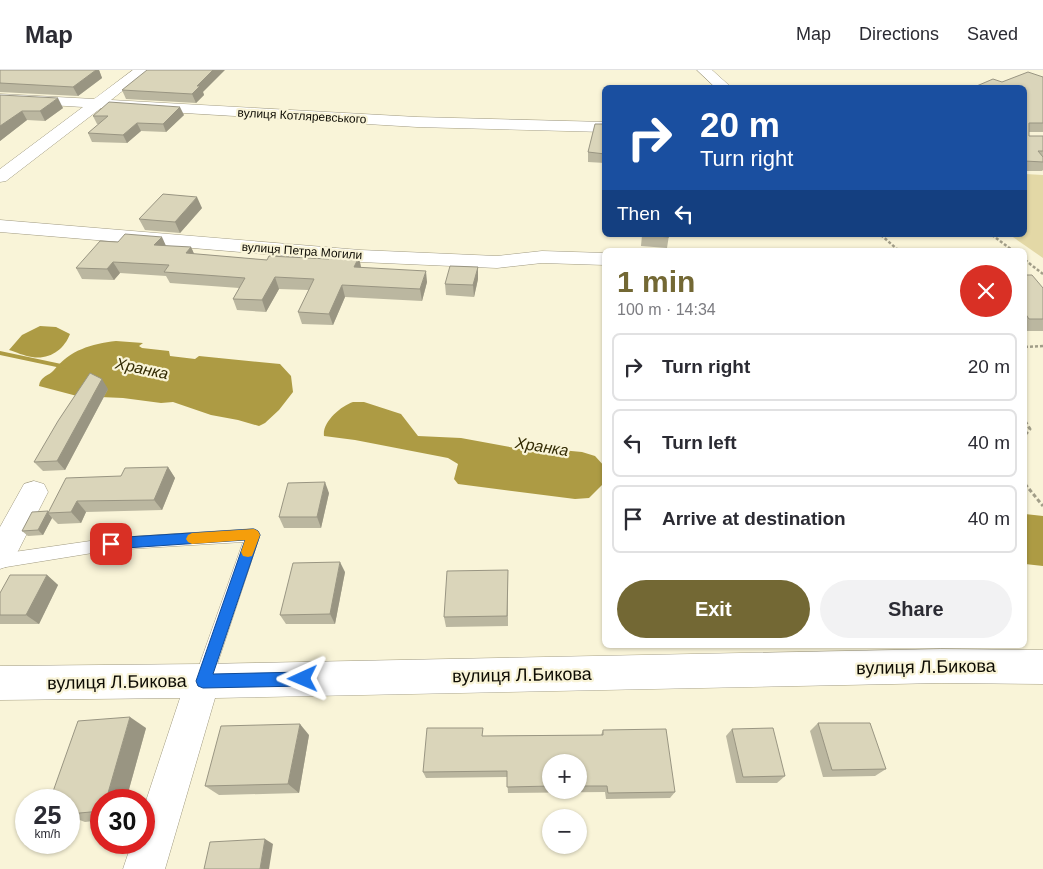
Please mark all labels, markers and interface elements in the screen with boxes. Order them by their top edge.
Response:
text: Map [25,21,73,48]
text: Map [796,24,831,44]
text: Directions [859,24,939,44]
text: Saved [967,24,1018,44]
icon: right [617,105,682,170]
text: 20 m [700,105,780,144]
street label: вулиця Котляревського [237,106,367,126]
text: Turn right [700,146,793,171]
icon: left [670,200,698,228]
text: Then [617,203,660,224]
street label: вулиця Петра Могили [241,240,363,262]
text: 1 min [617,265,695,298]
button: close [960,265,1012,317]
text: 100 m · 14:34 [617,301,716,318]
icon: right [619,353,647,381]
water label: Хранка [113,354,170,382]
text: Turn right [662,356,750,377]
text: 20 m [968,356,1010,377]
icon: left [619,429,647,457]
text: Turn left [662,432,737,453]
text: 40 m [968,432,1010,453]
water label: Хранка [513,434,570,459]
icon: arrive [619,505,647,533]
text: Arrive at destination [662,508,846,529]
text: 40 m [968,508,1010,529]
pin [90,523,132,565]
icon: arrive [97,530,125,558]
button: Exit [617,580,810,638]
button: Share [820,580,1012,638]
position arrow [276,652,328,704]
street label: вулиця Л.Бикова [856,656,997,678]
street label: вулиця Л.Бикова [452,664,593,686]
street label: вулиця Л.Бикова [47,671,188,693]
map controls [542,754,587,854]
button: + [542,754,587,799]
speed limit sign: 30 [90,789,155,854]
text: 25 [34,801,61,829]
button: − [542,809,587,854]
text: km/h [34,827,61,841]

